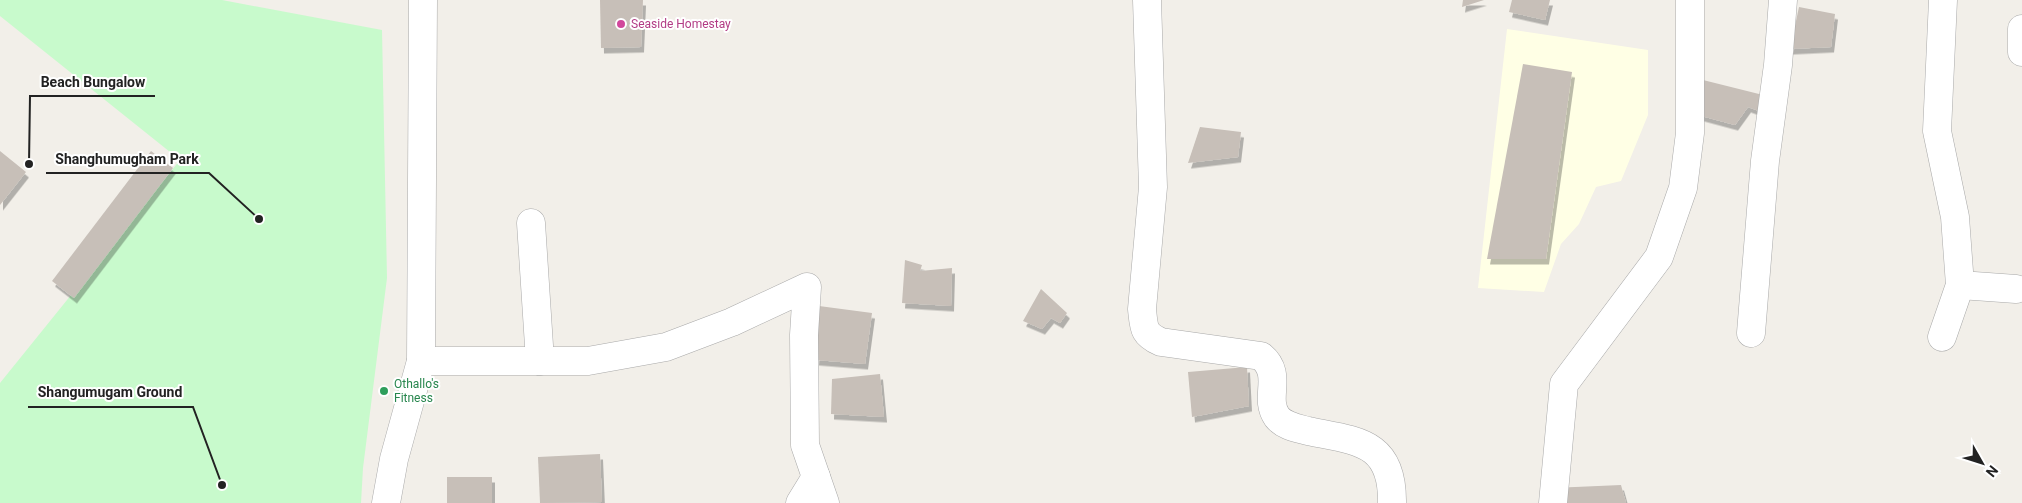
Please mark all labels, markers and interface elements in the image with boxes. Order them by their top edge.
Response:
place label: Seaside Homestay [631,17,731,31]
marker: Seaside Homestay [615,18,627,30]
callout: Beach Bungalow [30,67,155,96]
text: Beach Bungalow [41,74,146,90]
callout: Shanghumugham Park [46,144,209,173]
text: Shanghumugham Park [55,151,199,167]
place label: Othallo's Fitness [394,377,439,405]
callout: Shangumugam Ground [28,378,193,407]
text: Shangumugam Ground [38,384,182,400]
marker: Othallo's Fitness [378,385,390,397]
north arrow [1957,438,2007,488]
text: N [1983,462,2001,480]

